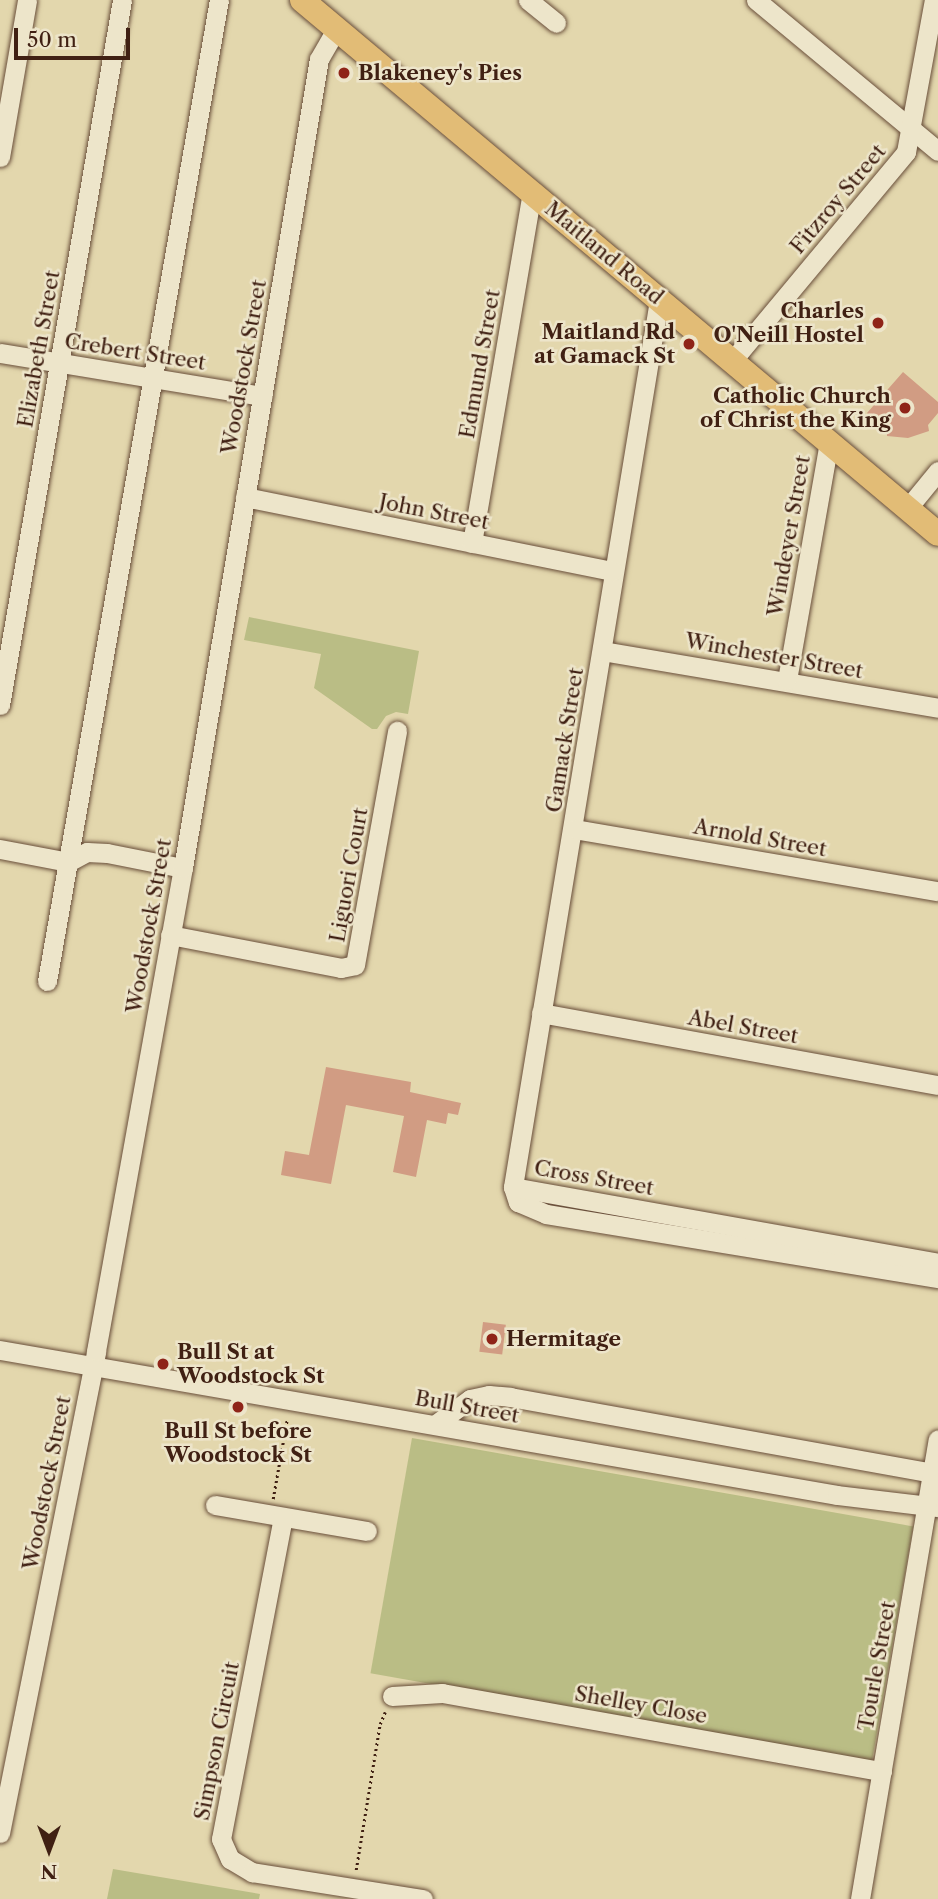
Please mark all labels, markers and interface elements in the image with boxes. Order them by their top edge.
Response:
scale bar [18,14,133,58]
text: 50 m [27,27,77,52]
place label: Blakeney's Pies [358,60,522,86]
marker: Blakeney's Pies [336,65,352,81]
street label: Fitzroy Street [785,139,891,259]
street label: Maitland Road [540,196,668,310]
street label: Elizabeth Street [13,268,65,430]
street label: Woodstock Street [216,277,272,457]
street label: Edmund Street [454,288,506,440]
place label: Charles O'Neill Hostel [713,298,864,348]
marker: Charles O'Neill Hostel [870,315,886,331]
place label: Maitland Rd at Gamack St [534,319,675,369]
street label: Crebert Street [63,328,207,376]
marker: Maitland Rd at Gamack St [681,336,697,352]
place label: Catholic Church of Christ the King [700,383,891,433]
marker: Catholic Church of Christ the King [897,400,913,416]
street label: Windeyer Street [762,453,816,619]
street label: John Street [377,489,491,535]
street label: Winchester Street [683,628,865,684]
street label: Gamack Street [541,665,589,815]
street label: Liguori Court [325,806,373,944]
street label: Arnold Street [692,814,828,862]
street label: Woodstock Street [121,836,177,1016]
street label: Abel Street [686,1005,800,1049]
street label: Cross Street [532,1155,656,1201]
place label: Hermitage [506,1326,621,1352]
marker: Hermitage [484,1331,500,1347]
place label: Bull St at Woodstock St [177,1339,325,1389]
marker: Bull St at Woodstock St [155,1356,171,1372]
street label: Bull Street [413,1385,521,1429]
street label: Woodstock Street [18,1394,76,1572]
marker: Bull St before Woodstock St [230,1399,246,1415]
place label: Bull St before Woodstock St [164,1418,312,1468]
street label: Tourle Street [853,1599,901,1733]
street label: Simpson Circuit [189,1659,245,1823]
street label: Shelley Close [572,1681,710,1729]
north arrow [14,1815,84,1885]
text: N [41,1860,57,1883]

